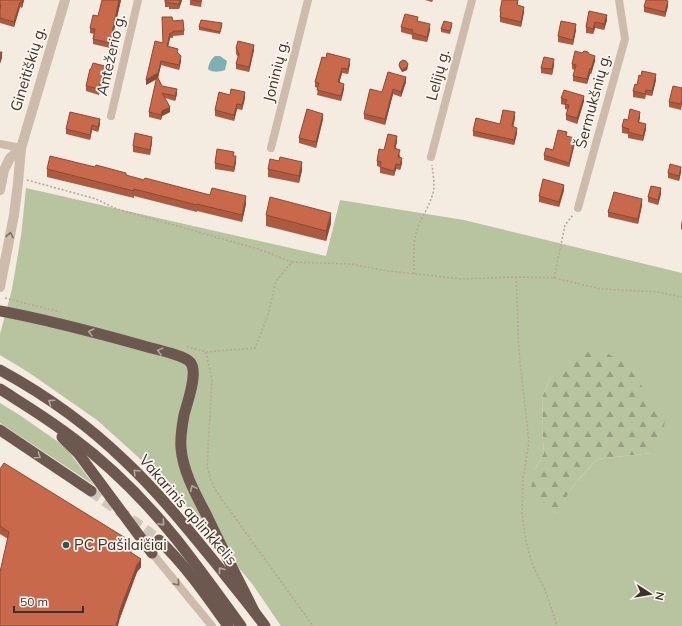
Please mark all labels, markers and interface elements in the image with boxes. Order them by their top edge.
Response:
street label: Antežerio g. [92,12,129,97]
street label: Gineitiškių g. [6,24,49,114]
street label: Joninių g. [259,38,292,104]
street label: Lelijų g. [422,47,453,102]
street label: Šermukšnių g. [571,51,614,150]
one-way arrow [5,232,14,239]
one-way arrow [88,329,94,337]
one-way arrow [157,347,163,355]
one-way arrow [48,400,55,407]
one-way arrow [34,451,41,458]
street label: Vakarinis aplinkkelis [135,451,241,569]
one-way arrow [133,469,140,477]
one-way arrow [190,485,198,492]
one-way arrow [157,518,165,526]
place label: PC Pašilaičiai [74,535,167,554]
marker: PC Pašilaičiai [61,540,71,550]
one-way arrow [218,567,225,574]
north arrow [630,574,670,614]
one-way arrow [173,578,180,586]
scale bar [14,588,83,614]
text: N [652,591,667,602]
text: 50 m [20,594,48,609]

